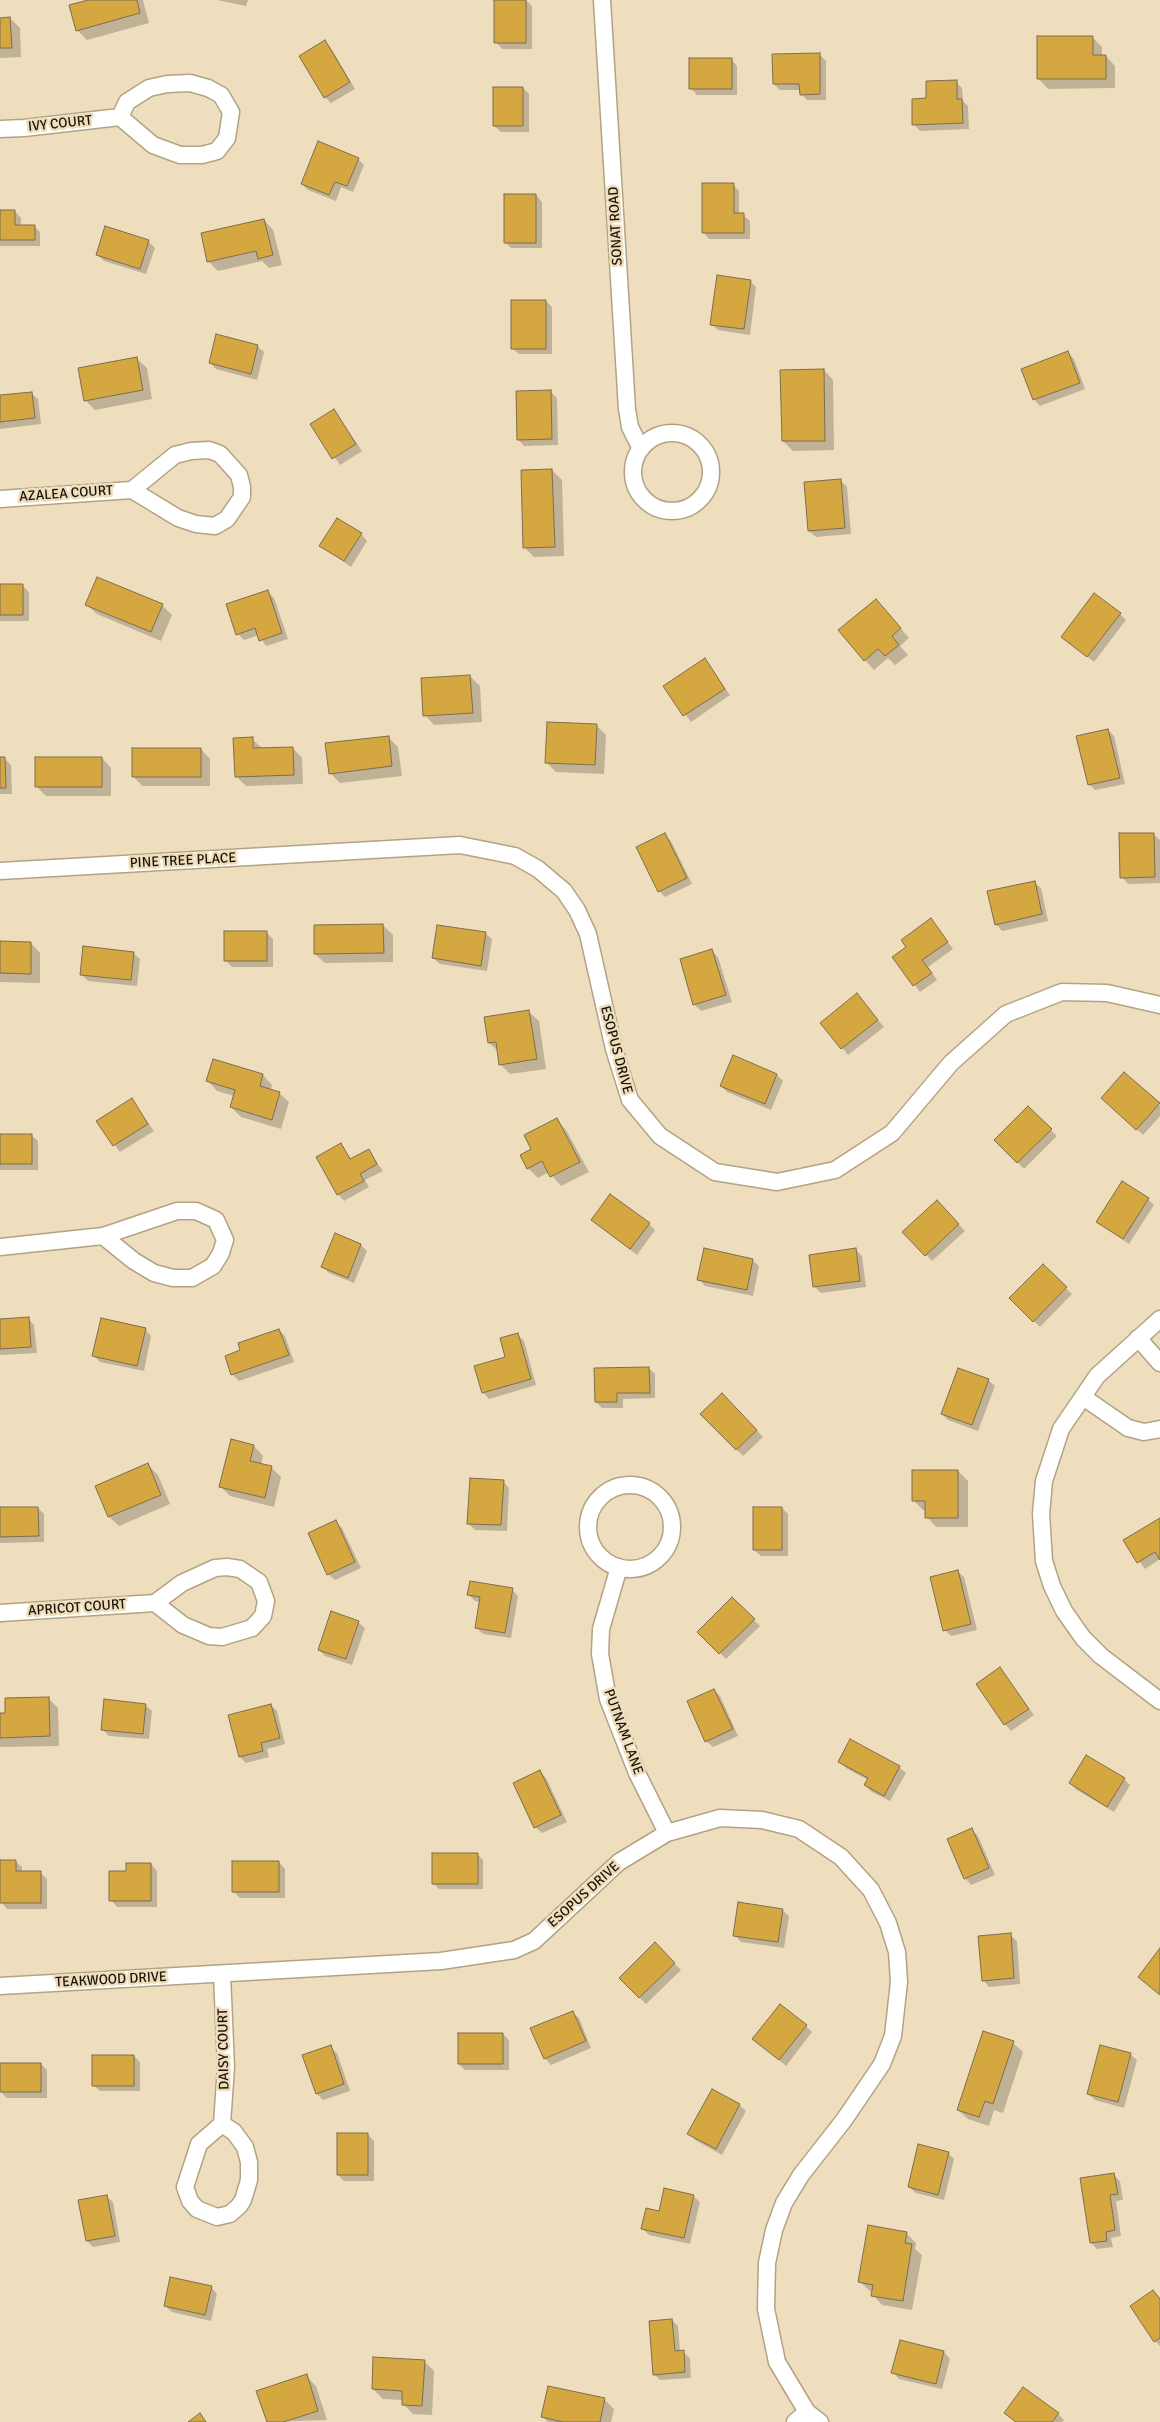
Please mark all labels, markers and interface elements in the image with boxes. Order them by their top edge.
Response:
street label: IVY COURT [27,112,93,136]
street label: SONAT ROAD [606,186,626,266]
street label: AZALEA COURT [19,482,113,506]
street label: PINE TREE PLACE [129,850,237,872]
street label: ESOPUS DRIVE [596,1004,636,1096]
street label: APRICOT COURT [27,1596,127,1620]
street label: PUTNAM LANE [600,1687,646,1777]
street label: ESOPUS DRIVE [545,1858,623,1932]
street label: TEAKWOOD DRIVE [55,1969,167,1991]
street label: DAISY COURT [215,2008,233,2090]

